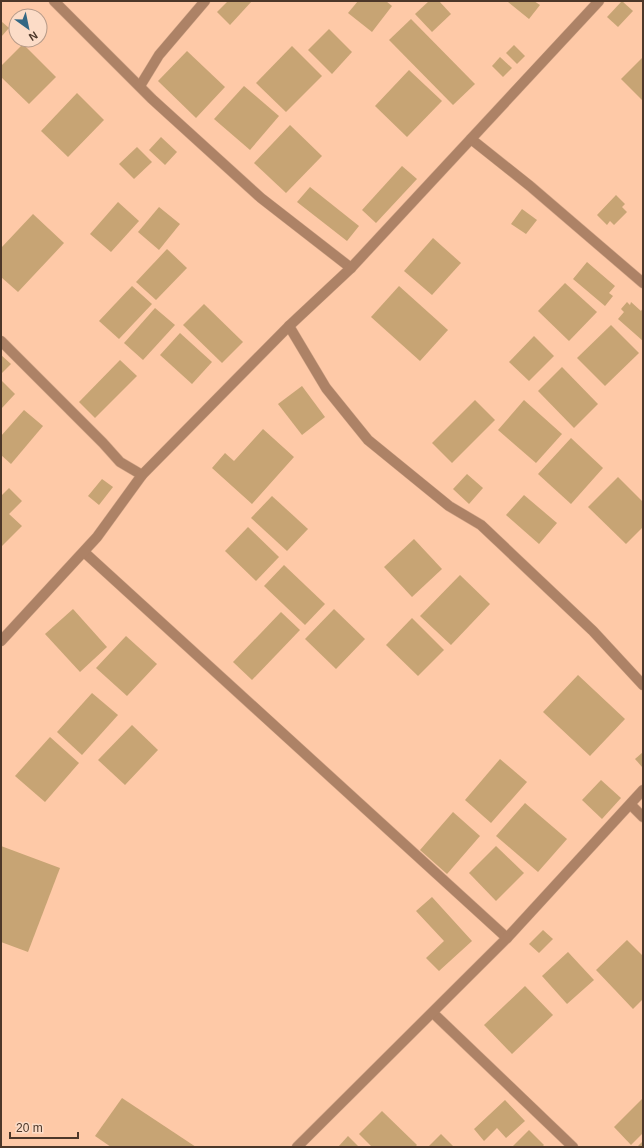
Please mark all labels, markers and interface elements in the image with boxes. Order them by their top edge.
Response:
north arrow [8,8,48,48]
text: N [27,29,40,44]
scale bar [10,1114,78,1140]
text: 20 m [16,1121,43,1135]

